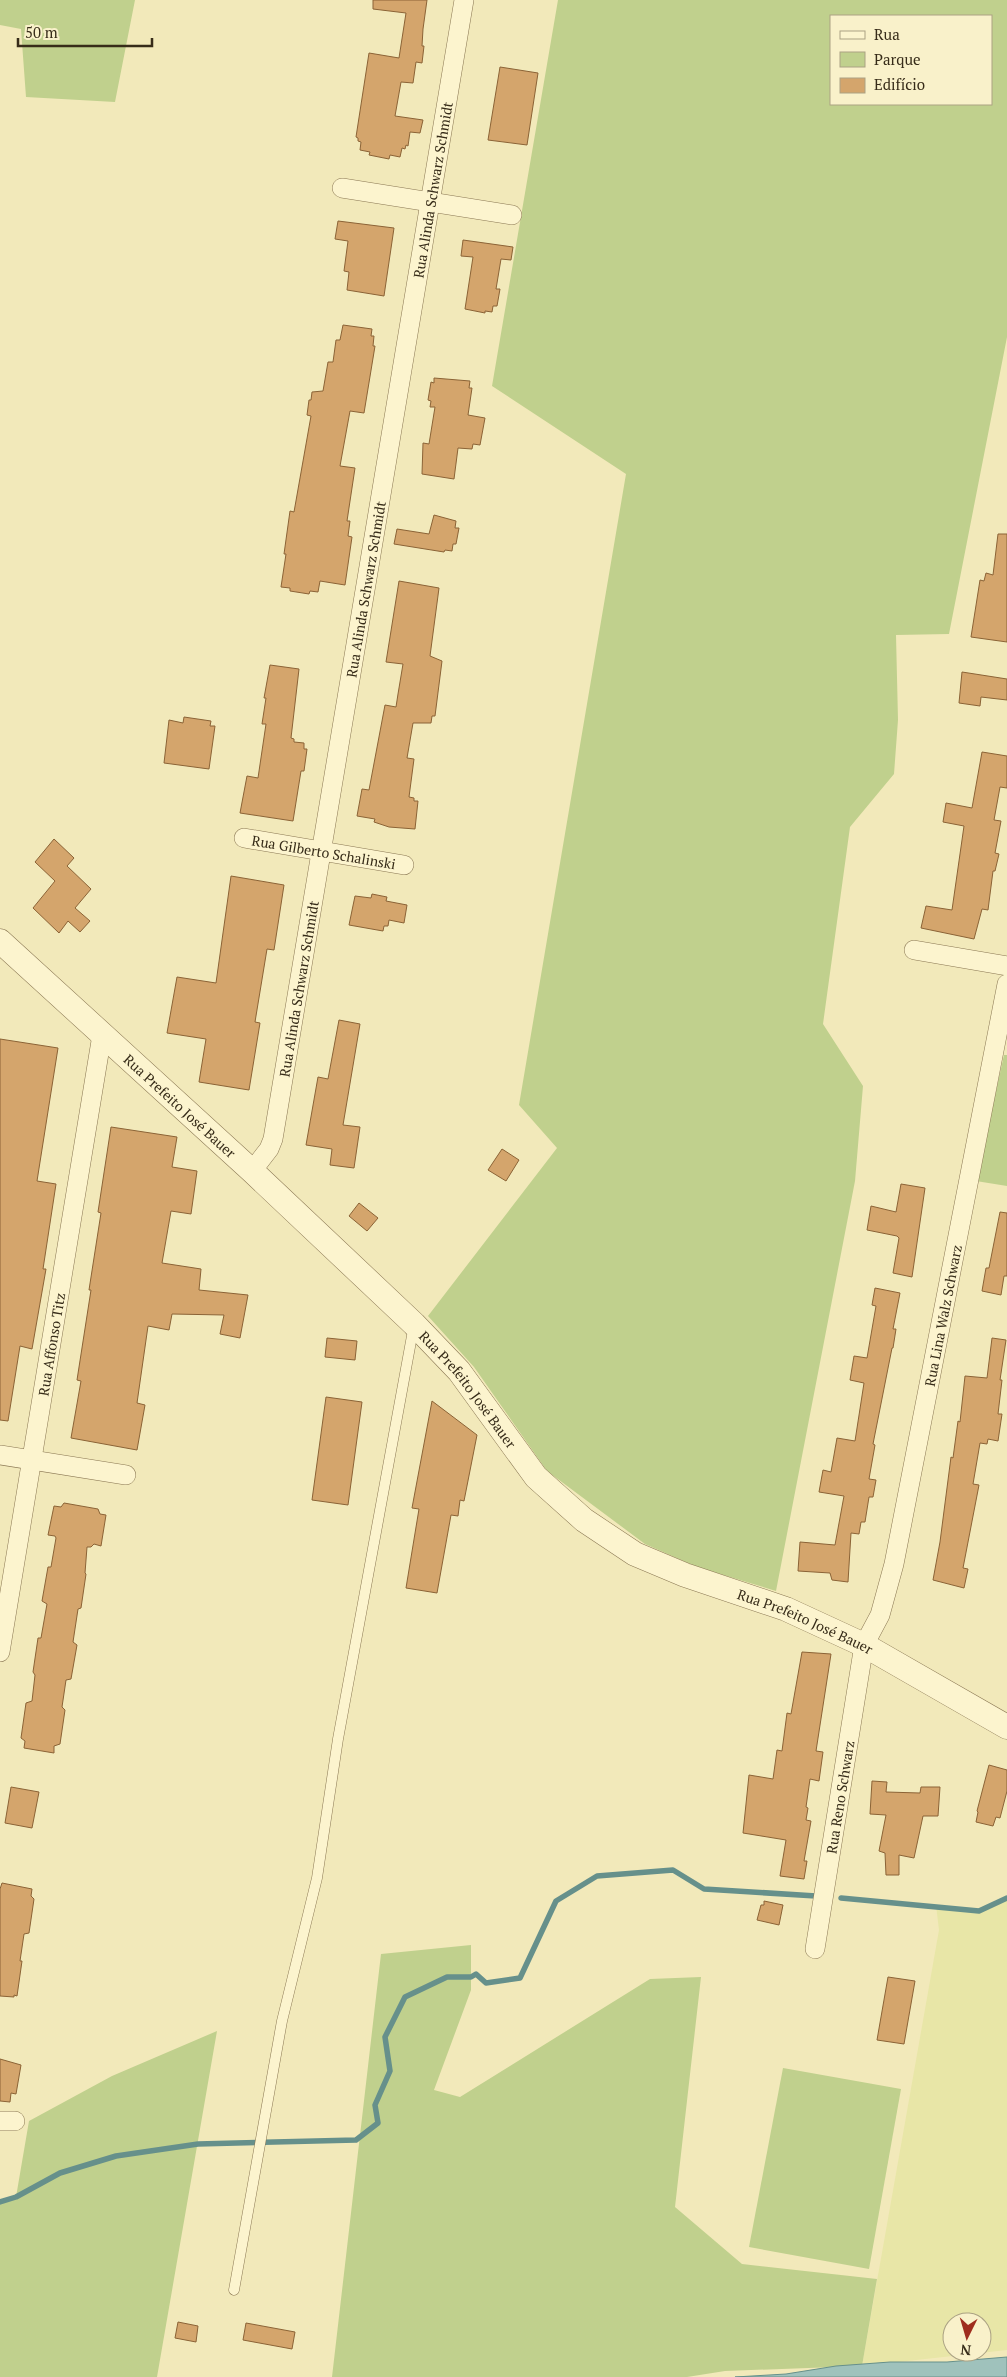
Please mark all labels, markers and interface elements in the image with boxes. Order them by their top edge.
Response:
scale bar [18,15,151,47]
legend [830,15,992,105]
text: 50 m [25,22,58,42]
text: Rua [874,24,900,44]
text: Parque [874,49,921,69]
text: Edifício [874,74,925,94]
street label: Rua Alinda Schwarz Schmidt [408,99,456,279]
street label: Rua Alinda Schwarz Schmidt [341,499,389,679]
street label: Rua Gilberto Schalinski [251,830,397,873]
street label: Rua Alinda Schwarz Schmidt [274,898,322,1078]
street label: Rua Prefeito José Bauer [120,1049,241,1162]
street label: Rua Lina Walz Schwarz [919,1243,966,1388]
street label: Rua Affonso Titz [33,1291,69,1397]
street label: Rua Prefeito José Bauer [416,1326,522,1452]
street label: Rua Prefeito José Bauer [735,1584,877,1658]
street label: Rua Reno Schwarz [821,1739,858,1855]
north arrow [942,2312,992,2362]
text: N [959,2340,972,2360]

